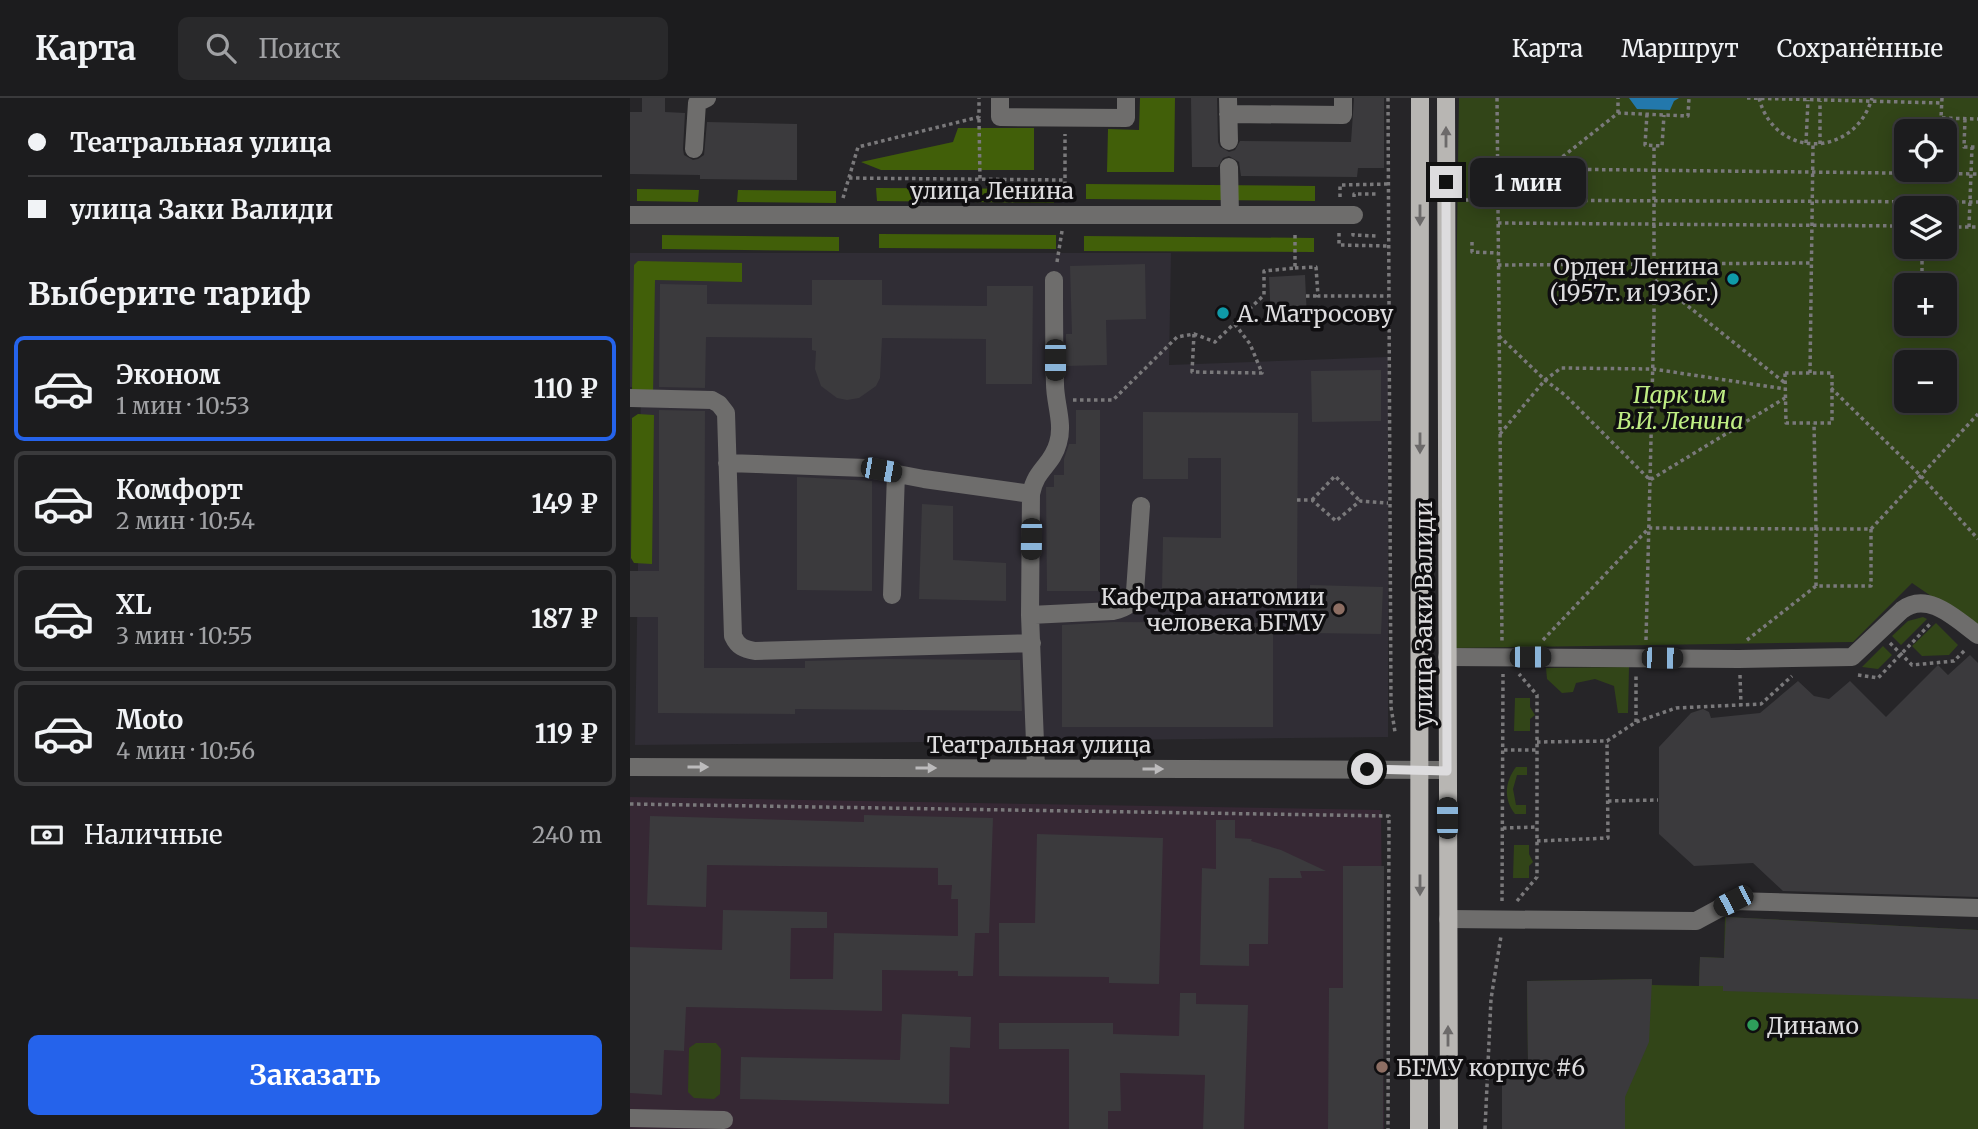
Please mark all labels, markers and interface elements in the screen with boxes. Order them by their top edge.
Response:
search box [178,17,668,80]
text: Карта [35,28,136,69]
icon: search [202,29,240,67]
text: Поиск [258,32,341,65]
text: Карта [1512,33,1583,64]
text: Маршрут [1621,33,1739,64]
text: Сохранённые [1777,33,1943,64]
map controls [1894,119,1957,413]
button: locate [1894,119,1957,182]
text: Театральная улица [70,126,332,159]
one-way arrow [1440,126,1452,148]
callout: 1 мин [1470,158,1586,206]
route end [1430,166,1462,198]
text: 1 мин [1494,168,1562,197]
street label: улица Ленина [910,176,1074,205]
text: улица Заки Валиди [70,193,333,226]
button: layers [1894,196,1957,259]
one-way arrow [1414,204,1426,226]
place label: Орден Ленина (1957г. и 1936г.) [1549,252,1719,307]
marker: Орден Ленина (1957г. и 1936г.) [1725,271,1741,287]
button: + [1894,273,1957,336]
text: Выберите тариф [28,274,311,314]
place label: А. Матросову [1236,299,1394,328]
marker: А. Матросову [1215,305,1231,321]
car [1045,339,1066,381]
button: − [1894,350,1957,413]
icon: car [32,357,95,420]
text: Эконом [116,358,221,391]
text: 110 ₽ [534,372,598,405]
park label: Парк им В.И. Ленина [1617,380,1743,435]
text: 1 мин · 10:53 [116,391,250,420]
one-way arrow [1414,432,1426,454]
car [859,456,904,484]
icon: car [32,472,95,535]
text: Комфорт [116,473,243,506]
text: 149 ₽ [531,487,598,520]
street label: улица Заки Валиди [1409,501,1438,727]
text: 2 мин · 10:54 [116,506,255,535]
car [1021,518,1042,560]
place label: Кафедра анатомии человека БГМУ [1100,582,1325,637]
icon: car [32,587,95,650]
text: XL [116,588,152,621]
marker: Кафедра анатомии человека БГМУ [1331,601,1347,617]
text: 187 ₽ [531,602,598,635]
text: 3 мин · 10:55 [116,621,253,650]
car [1510,647,1552,668]
car [1641,647,1684,669]
icon: car [32,702,95,765]
text: Moto [116,703,183,736]
text: 119 ₽ [535,717,598,750]
street label: Театральная улица [927,730,1151,759]
text: 4 мин · 10:56 [116,736,255,765]
route start [1351,753,1383,785]
one-way arrow [687,761,709,773]
one-way arrow [915,762,937,774]
one-way arrow [1142,763,1164,775]
car [1437,797,1458,839]
icon: cash [28,816,66,854]
text: Наличные [84,818,222,851]
text: 240 m [532,820,602,849]
one-way arrow [1414,874,1426,896]
car [1710,882,1757,920]
place label: Динамо [1767,1011,1859,1040]
marker: Динамо [1745,1017,1761,1033]
one-way arrow [1442,1025,1454,1047]
button: Заказать [28,1035,602,1115]
place label: БГМУ корпус #6 [1396,1053,1585,1082]
marker: БГМУ корпус #6 [1374,1059,1390,1075]

